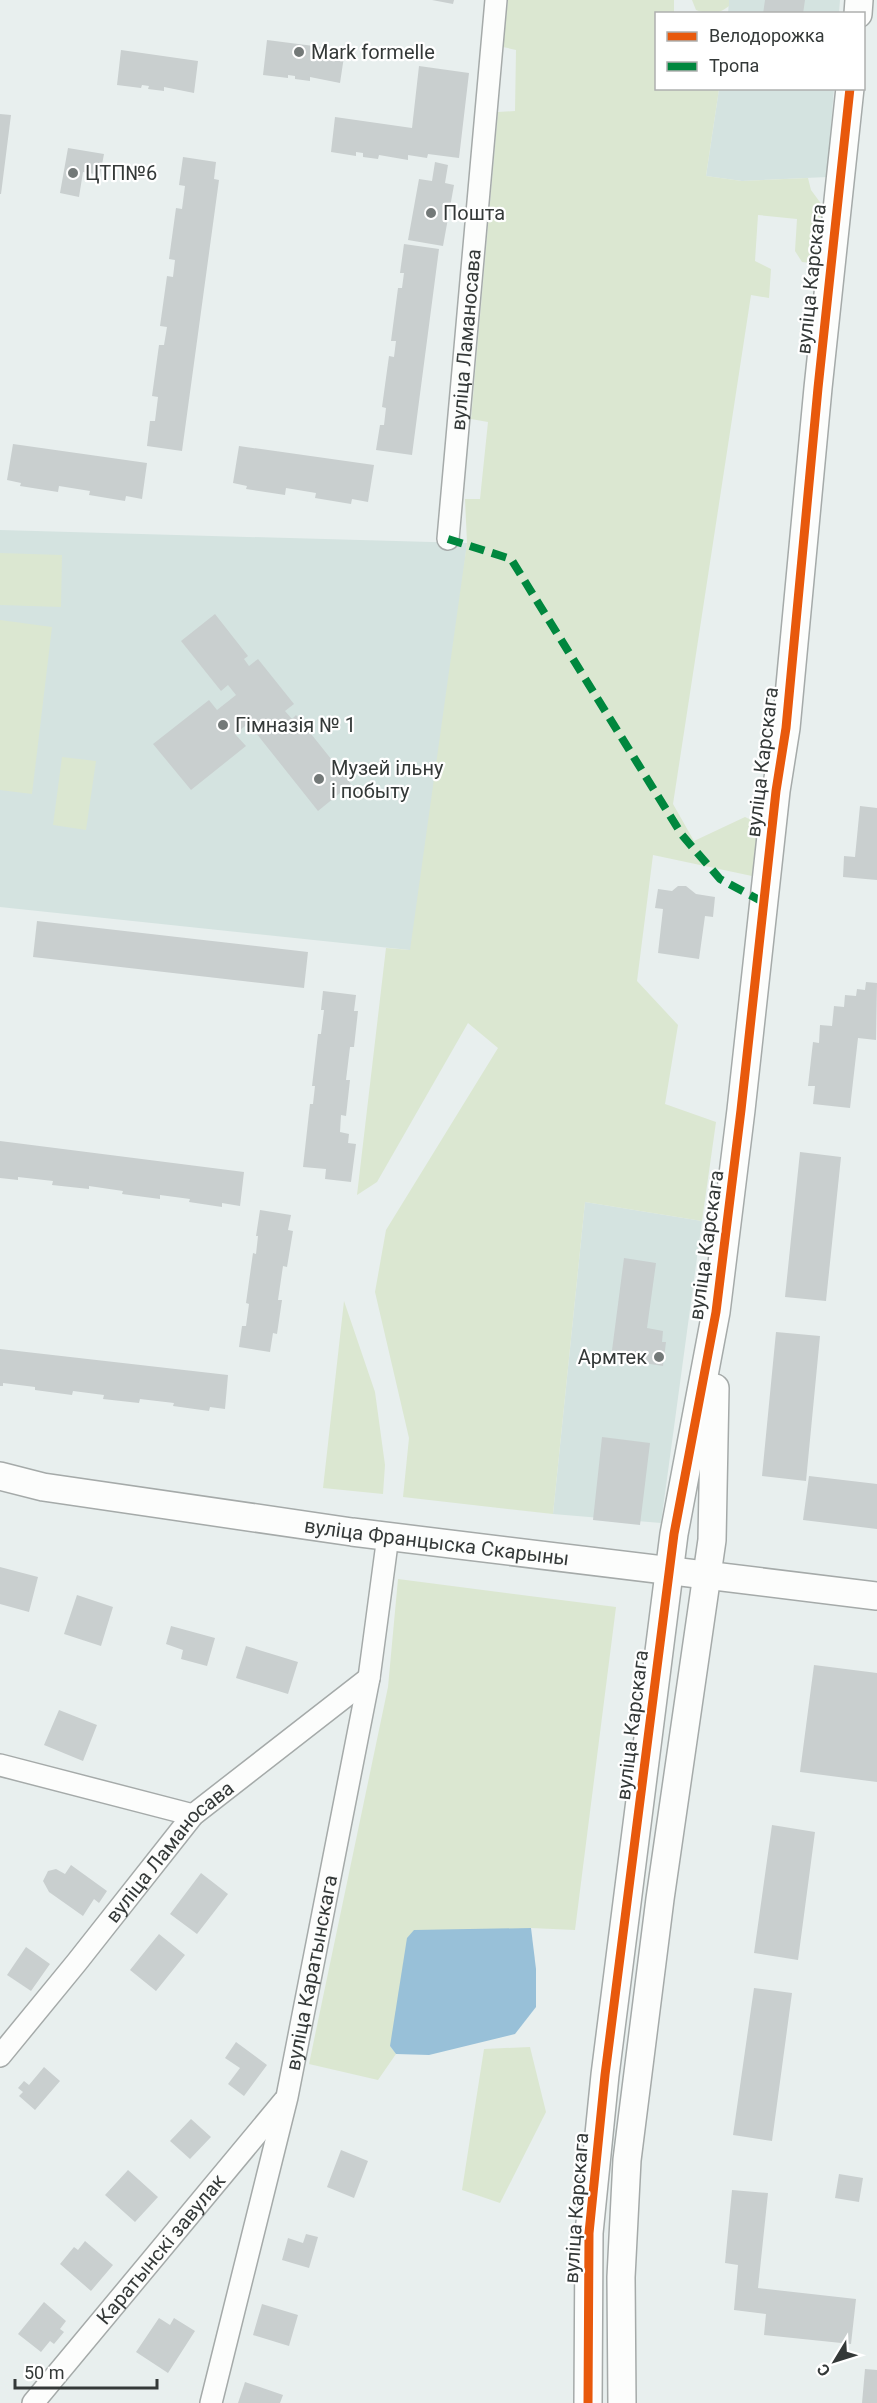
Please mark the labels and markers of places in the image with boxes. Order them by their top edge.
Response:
place label: Mark formelle [311,40,435,64]
marker: Mark formelle [292,45,306,59]
place label: ЦТП№6 [85,161,157,185]
marker: ЦТП№6 [66,166,80,180]
place label: Пошта [443,201,505,225]
marker: Пошта [424,206,438,220]
place label: Гімназія № 1 [235,713,356,737]
marker: Гімназія № 1 [216,718,230,732]
place label: Музей ільну і побыту [331,756,444,803]
marker: Музей ільну і побыту [312,772,326,786]
place label: Армтек [578,1345,647,1369]
marker: Армтек [652,1350,666,1364]

